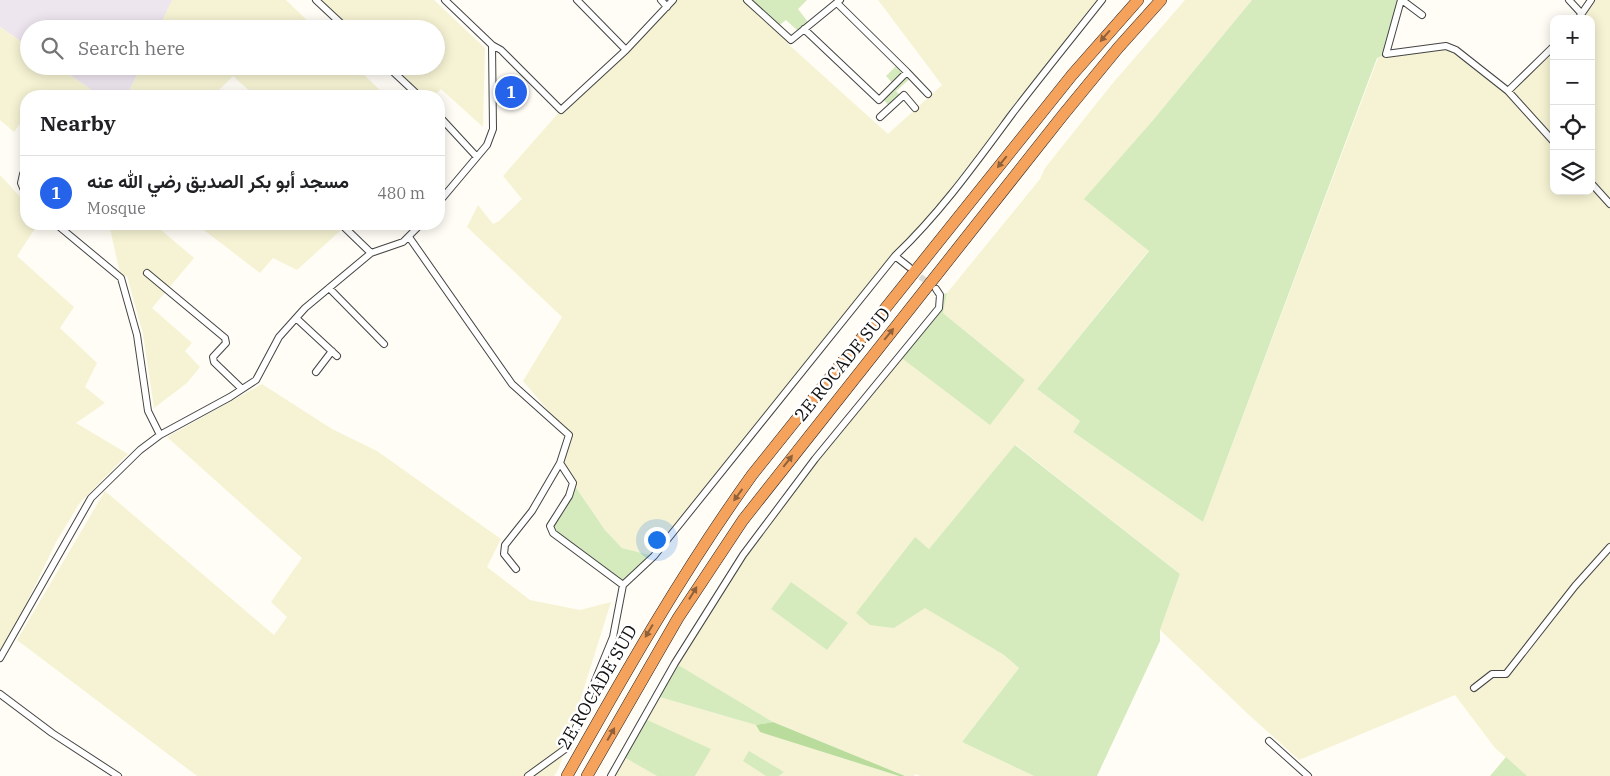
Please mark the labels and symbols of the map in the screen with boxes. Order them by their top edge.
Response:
one-way arrow [1099,30,1111,42]
pin: 1 [495,73,527,111]
one-way arrow [996,155,1007,168]
street label: 2E ROCADE SUD [789,302,895,426]
one-way arrow [883,328,894,341]
one-way arrow [782,455,793,468]
one-way arrow [733,488,743,502]
your location [644,527,670,553]
one-way arrow [689,587,698,600]
street label: 2E ROCADE SUD [552,621,642,753]
one-way arrow [645,624,654,637]
one-way arrow [607,727,616,740]

